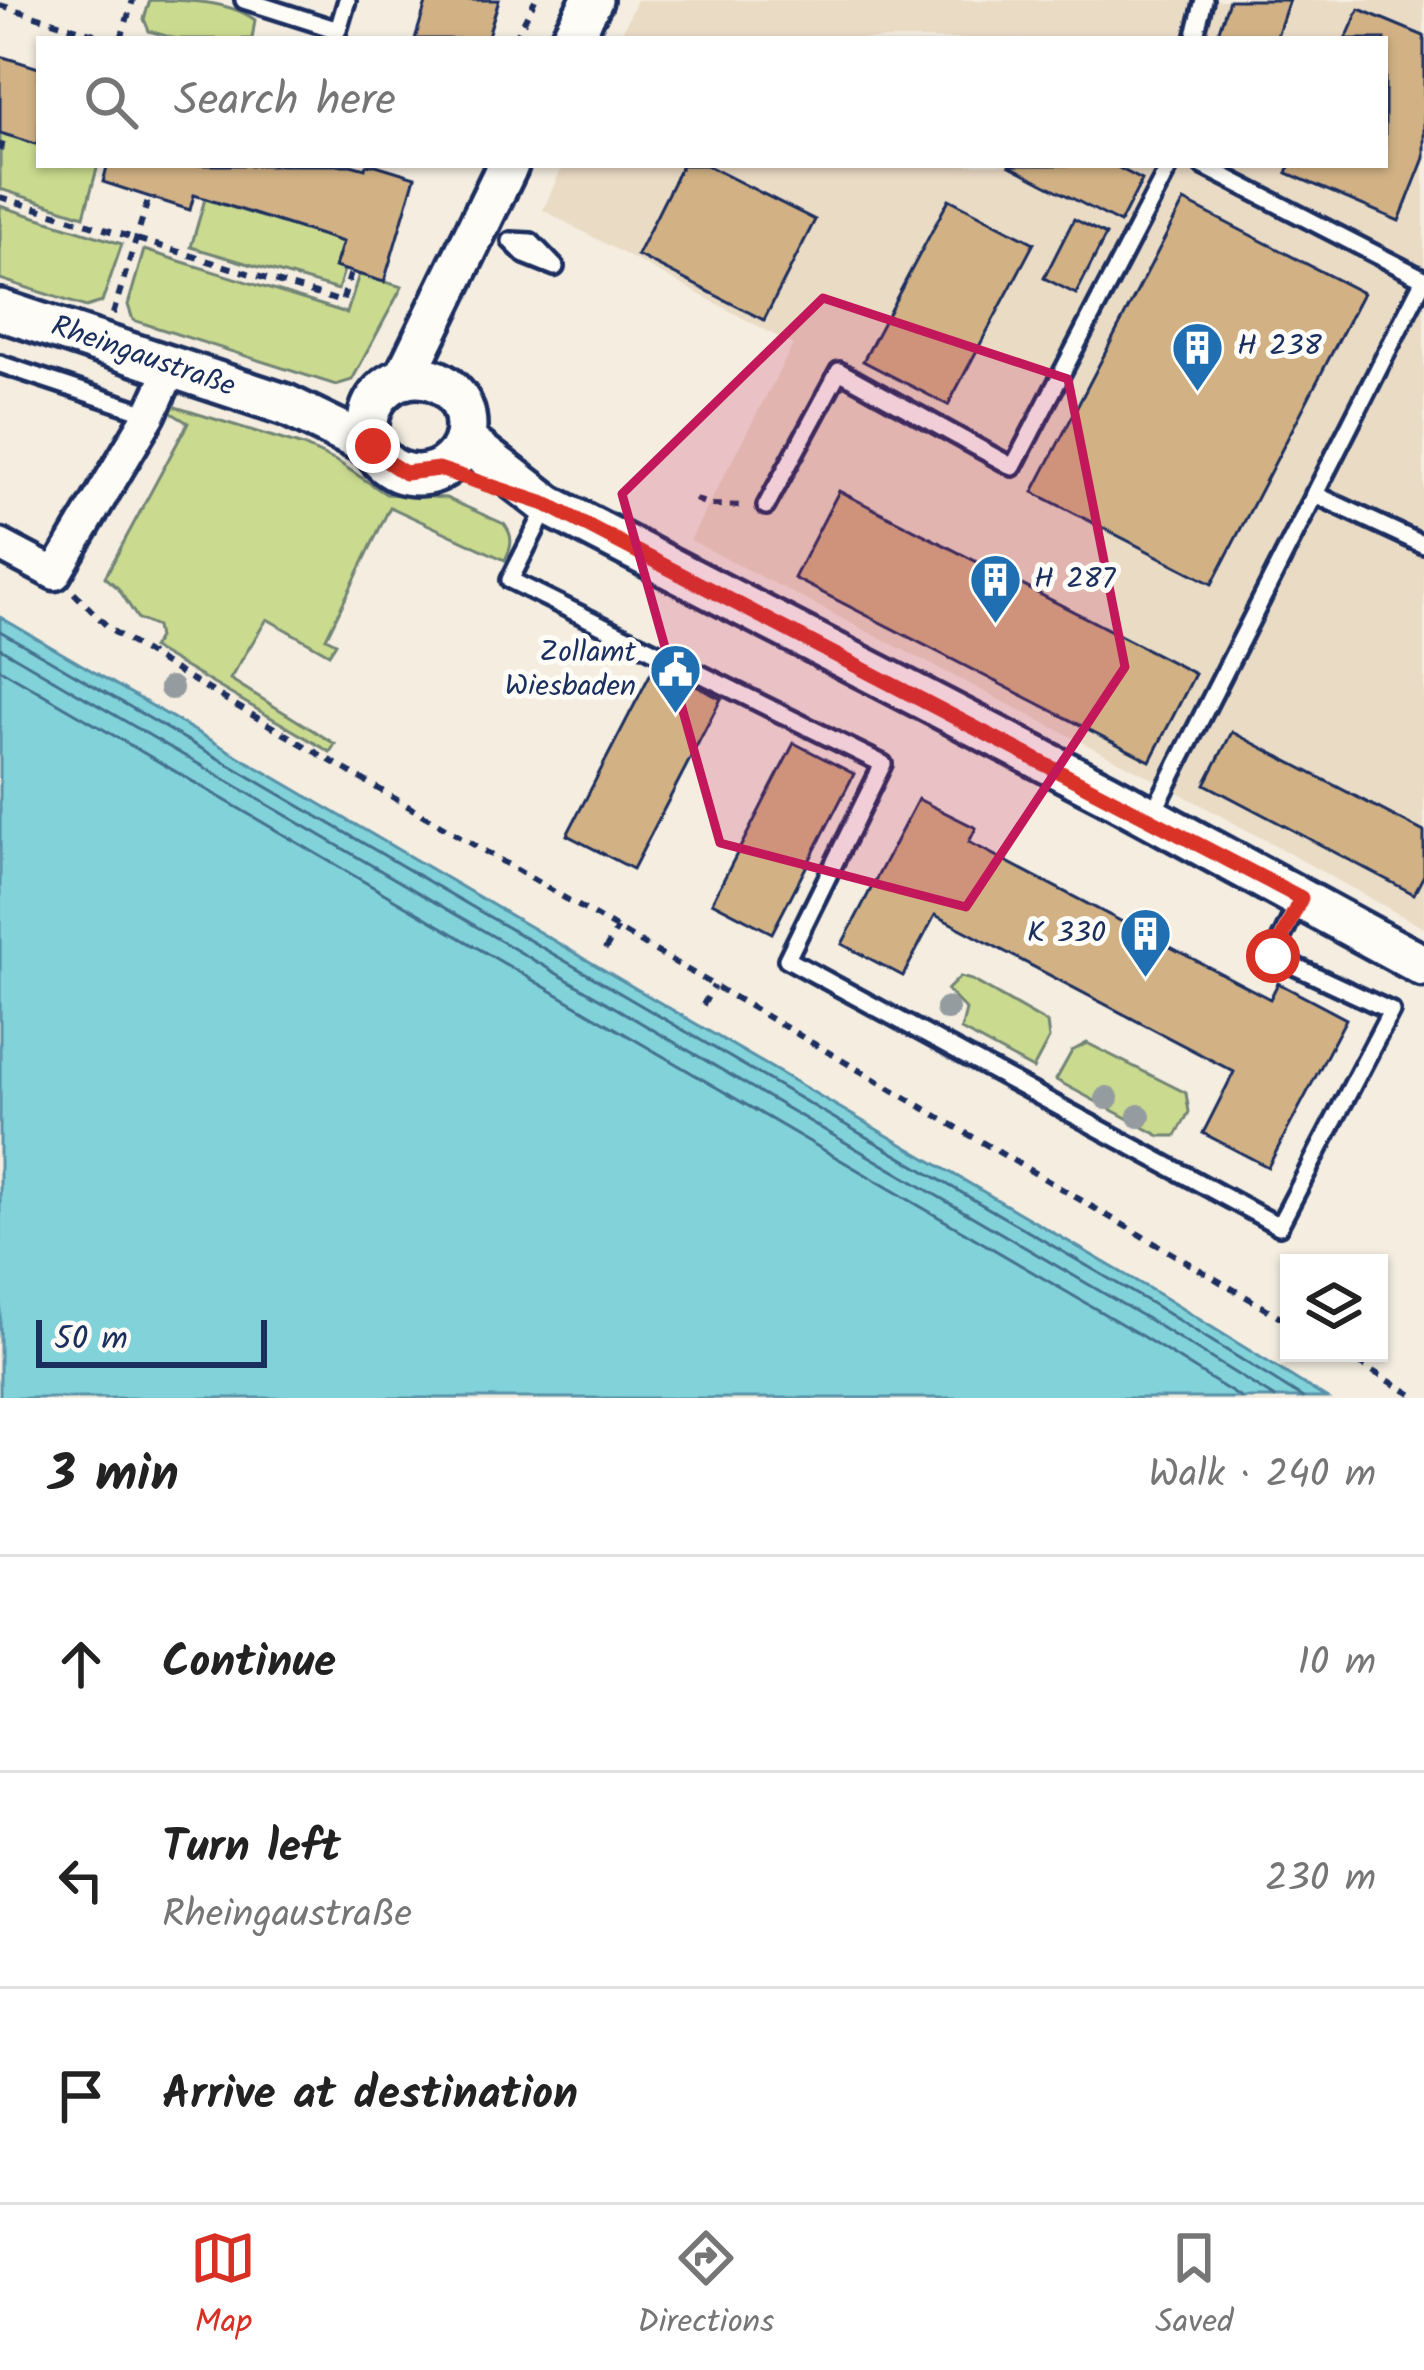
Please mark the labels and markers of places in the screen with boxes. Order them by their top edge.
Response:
building icon: H 238 [1170,319,1226,393]
place label: H 238 [1237,323,1323,371]
building icon: H 287 [967,552,1023,626]
place label: H 287 [1034,556,1117,604]
place label: Zollamt Wiesbaden [505,629,636,711]
public building icon: Zollamt Wiesbaden [647,642,703,716]
building icon: K 330 [1117,906,1173,980]
place label: K 330 [1027,910,1106,958]

